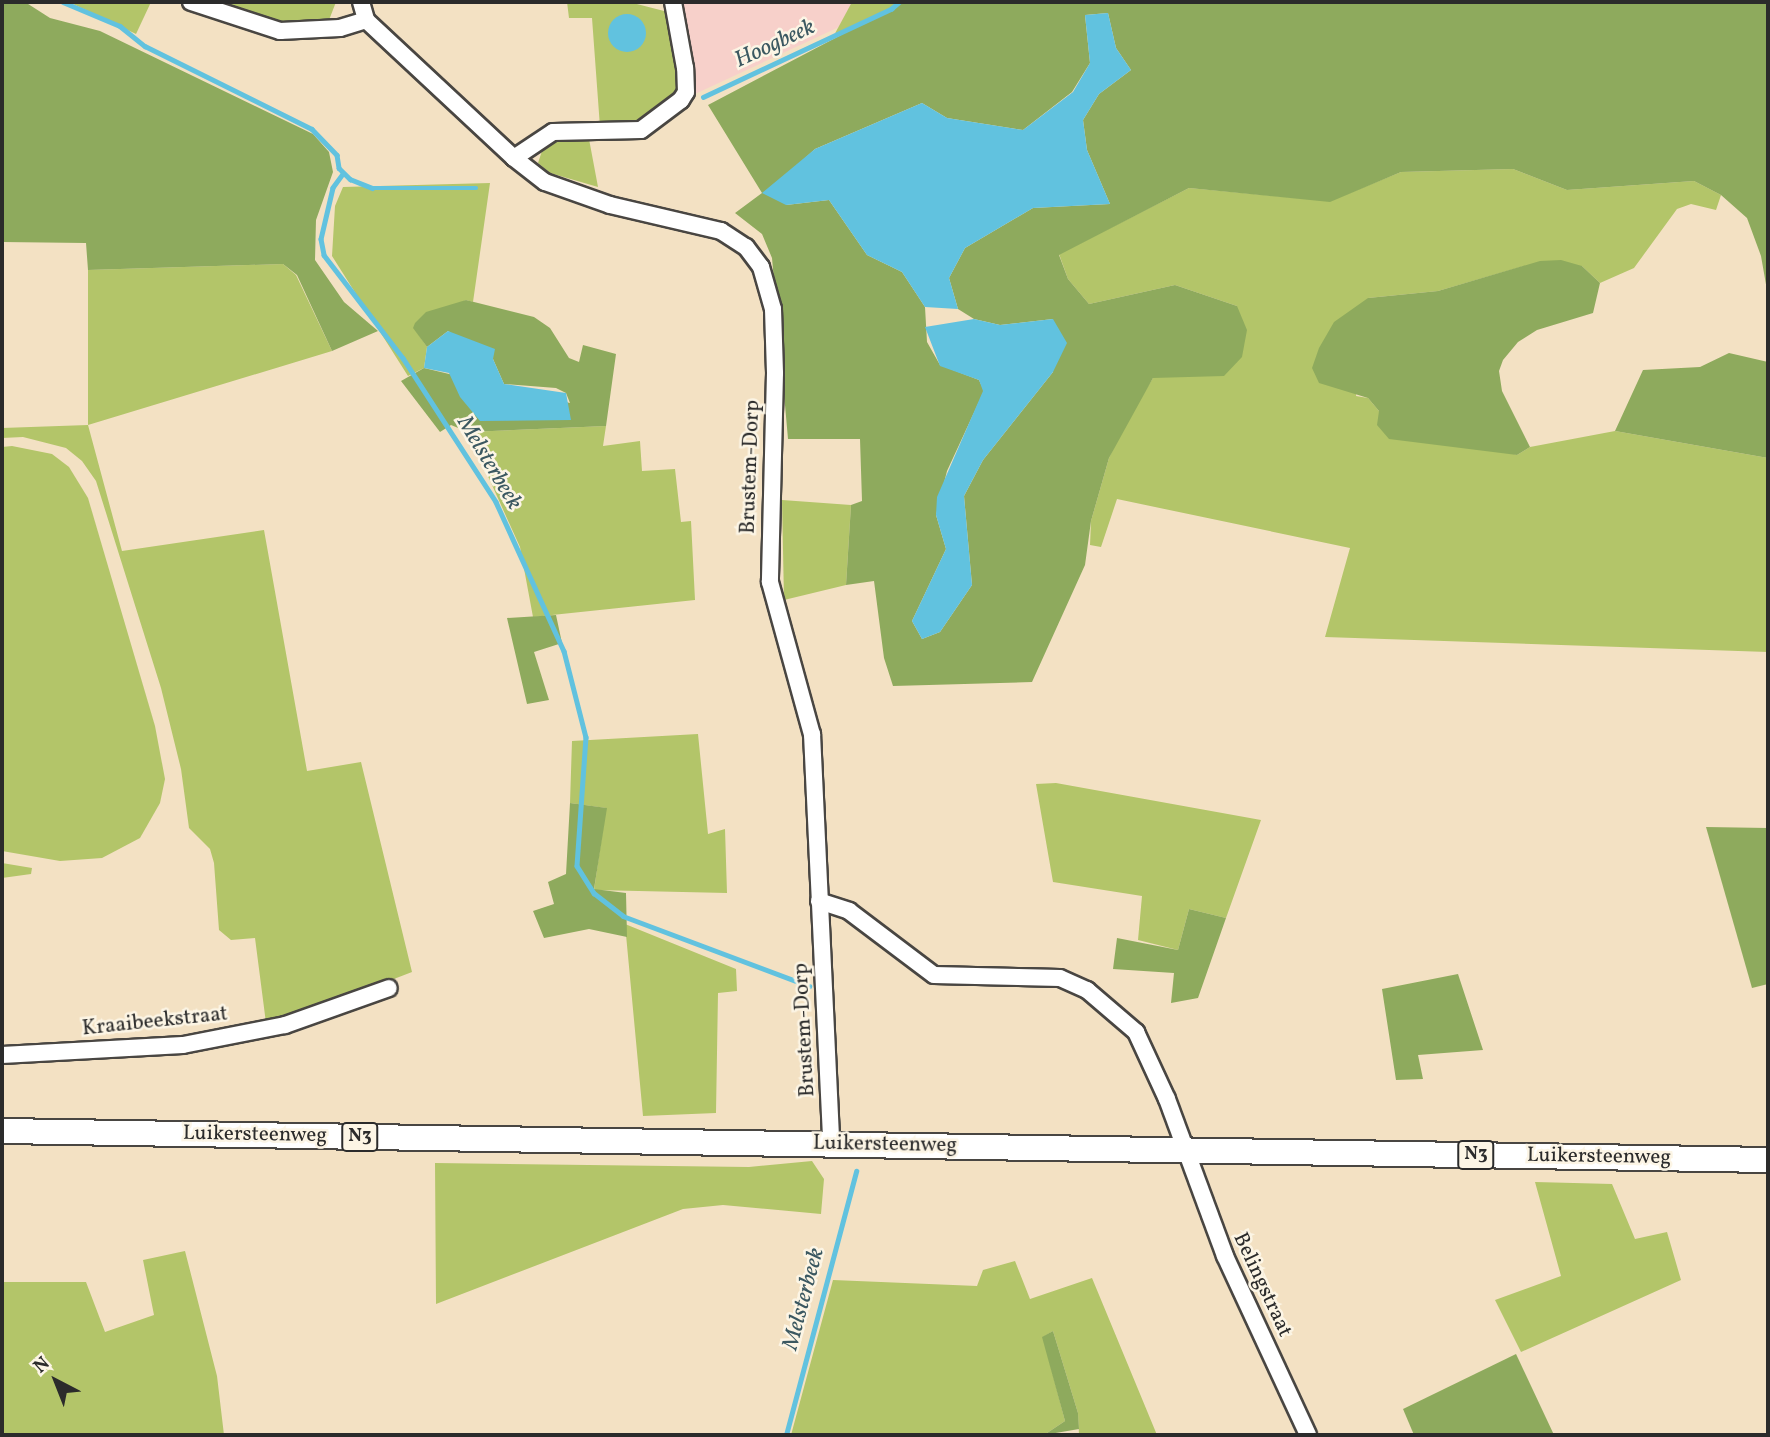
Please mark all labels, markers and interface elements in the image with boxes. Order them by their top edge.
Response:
water label: Hoogbeek [730,13,820,75]
street label: Brustem-Dorp [736,400,766,534]
water label: Melsterbeek [450,411,528,515]
street label: Brustem-Dorp [789,962,821,1098]
street label: Kraaibeekstraat [81,1002,229,1042]
street label: Luikersteenweg [183,1121,327,1149]
road number: N3 [341,1121,379,1152]
street label: Luikersteenweg [813,1131,957,1159]
road number: N3 [1457,1140,1495,1170]
street label: Luikersteenweg [1527,1143,1671,1171]
street label: Belingstraat [1227,1229,1297,1341]
water label: Melsterbeek [777,1245,831,1353]
north arrow [21,1346,91,1416]
text: N [28,1351,56,1380]

